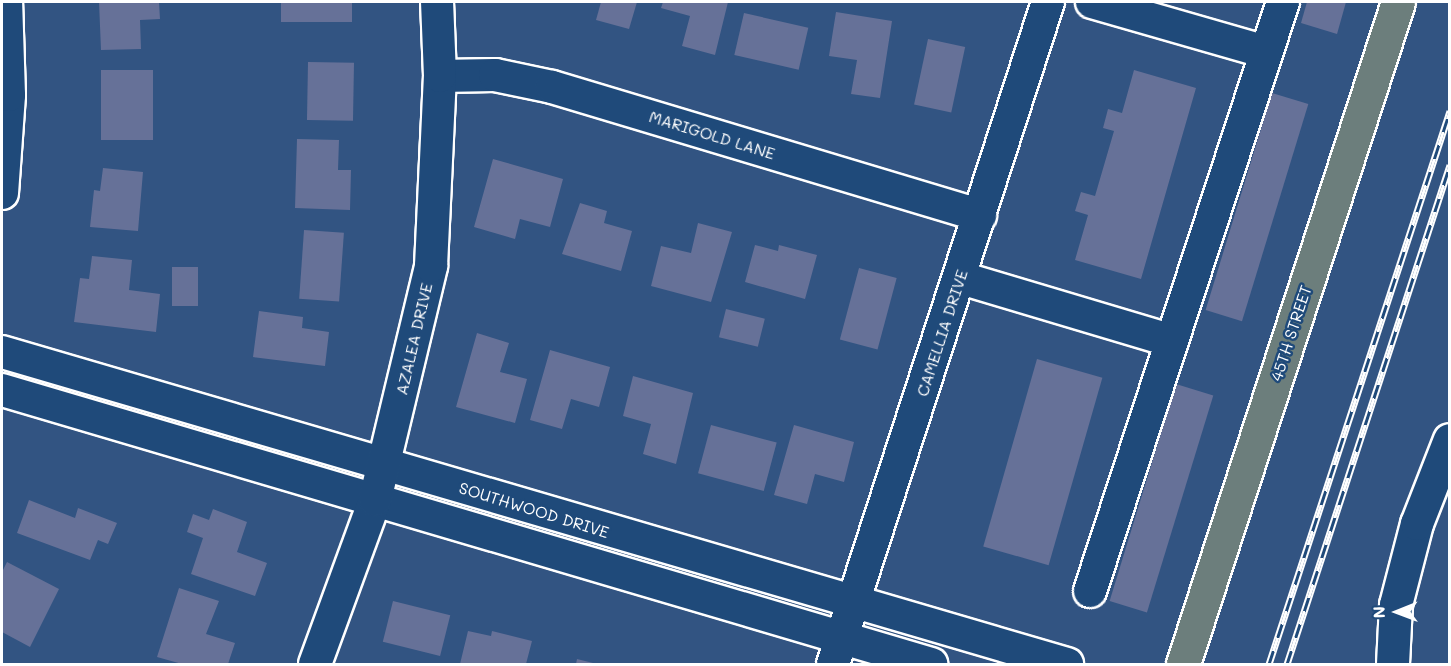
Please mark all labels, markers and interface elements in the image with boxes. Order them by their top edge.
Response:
street label: MARIGOLD LANE [647,107,777,163]
street label: CAMELLIA DRIVE [912,267,972,399]
street label: AZALEA DRIVE [392,281,436,397]
street label: 45TH STREET [1266,283,1316,383]
street label: SOUTHWOOD DRIVE [457,478,611,542]
north arrow [1367,582,1427,642]
text: N [1368,606,1389,619]

